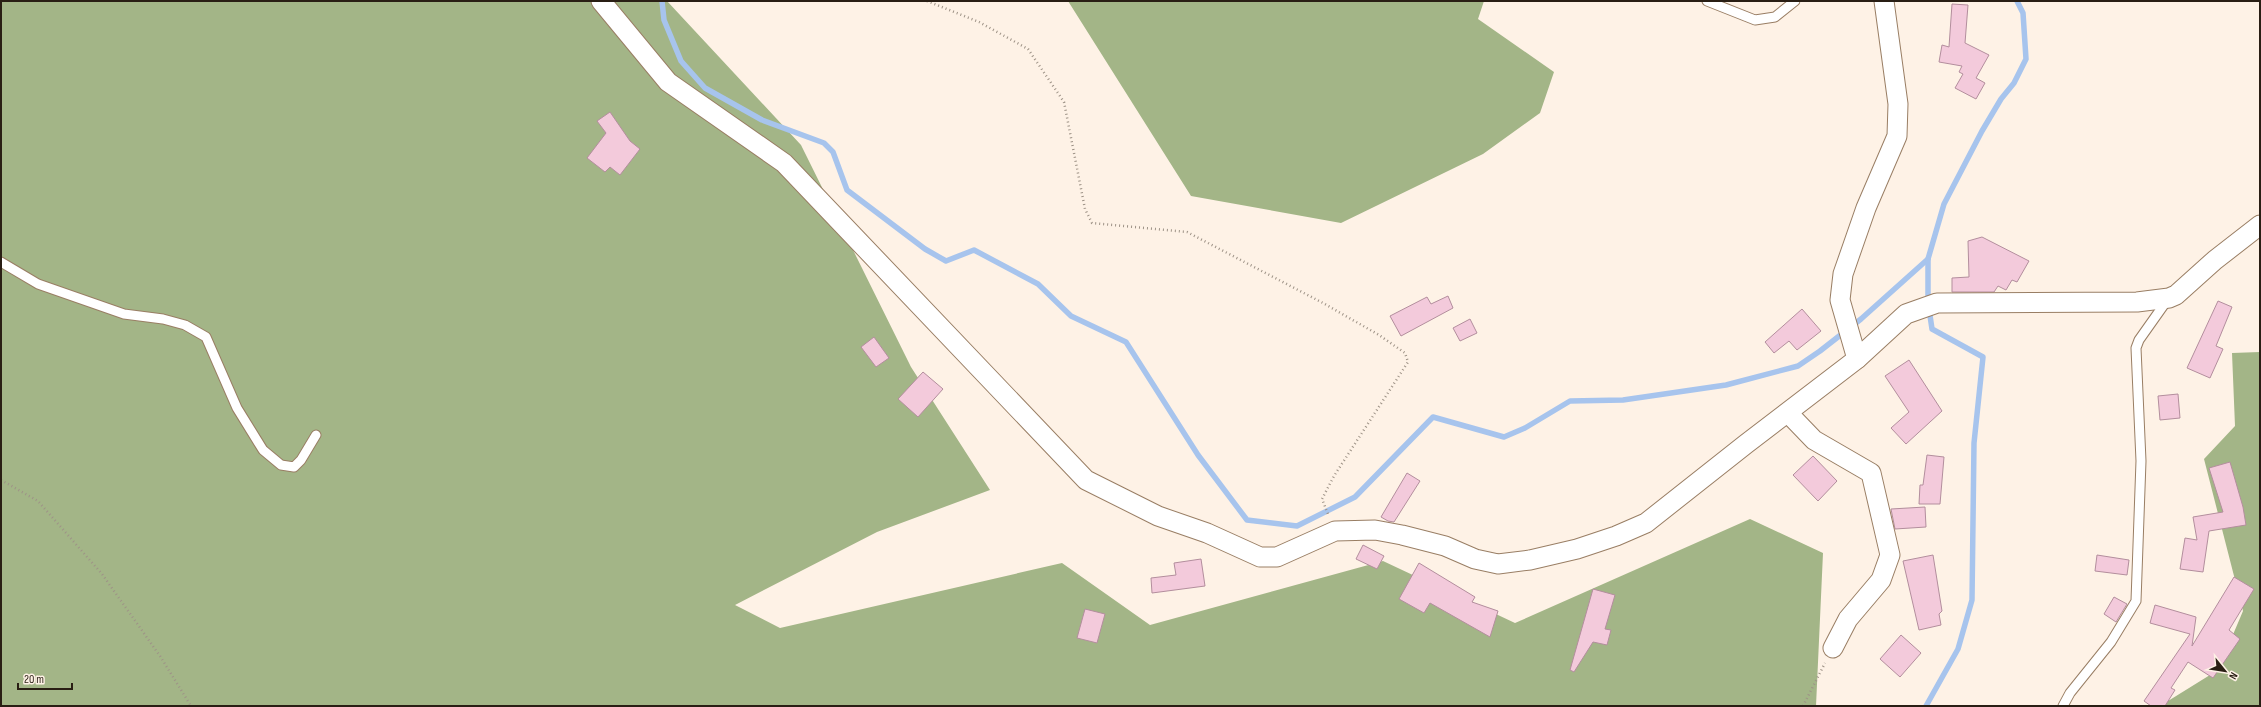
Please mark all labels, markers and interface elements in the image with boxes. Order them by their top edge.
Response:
north arrow [2205,651,2245,691]
scale bar [18,665,72,691]
text: N [2226,670,2240,682]
text: 20 m [24,672,44,687]

